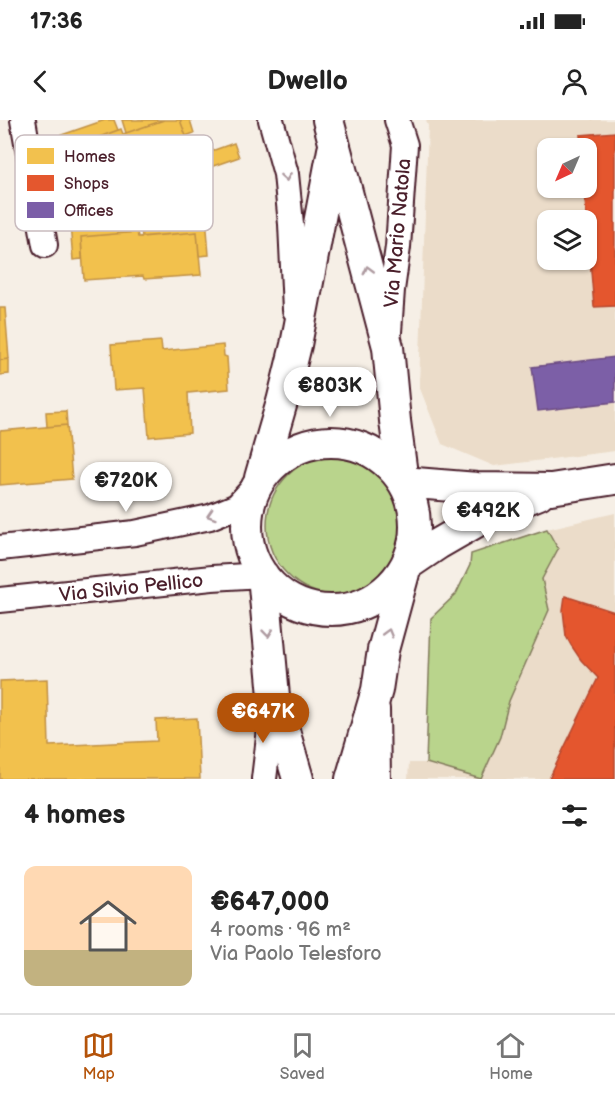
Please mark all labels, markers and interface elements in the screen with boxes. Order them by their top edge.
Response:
text: 17:36 [30,8,83,35]
icon: back [24,65,57,98]
text: Dwello [267,65,348,97]
icon: person [558,65,591,98]
legend [15,135,213,231]
north arrow [537,138,597,198]
map controls [537,138,597,270]
text: Homes [64,148,116,167]
street label: Via Mario Natola [380,157,416,309]
one-way arrow [279,172,291,181]
text: Shops [64,175,109,194]
text: Offices [64,202,114,221]
button: layers [537,210,597,270]
one-way arrow [362,265,375,275]
pin: €803K [288,367,372,418]
text: €803K [298,374,362,398]
pin: €720K [84,462,168,513]
text: €720K [94,469,158,493]
pin: €492K [446,492,530,543]
text: €492K [456,499,520,523]
one-way arrow [206,508,217,521]
street label: Via Silvio Pellico [58,568,204,608]
one-way arrow [380,628,393,638]
one-way arrow [261,629,274,638]
pin: €647K [221,693,305,744]
text: €647K [231,700,295,724]
icon: filters [558,799,591,832]
text: 4 homes [24,800,125,831]
text: €647,000 [210,887,329,918]
icon: home [72,890,144,962]
text: 4 rooms · 96 m² [210,918,351,942]
text: Via Paolo Telesforo [210,942,382,966]
tab: Map [82,1029,115,1084]
tab: Saved [280,1029,325,1084]
tab: Home [489,1029,533,1084]

